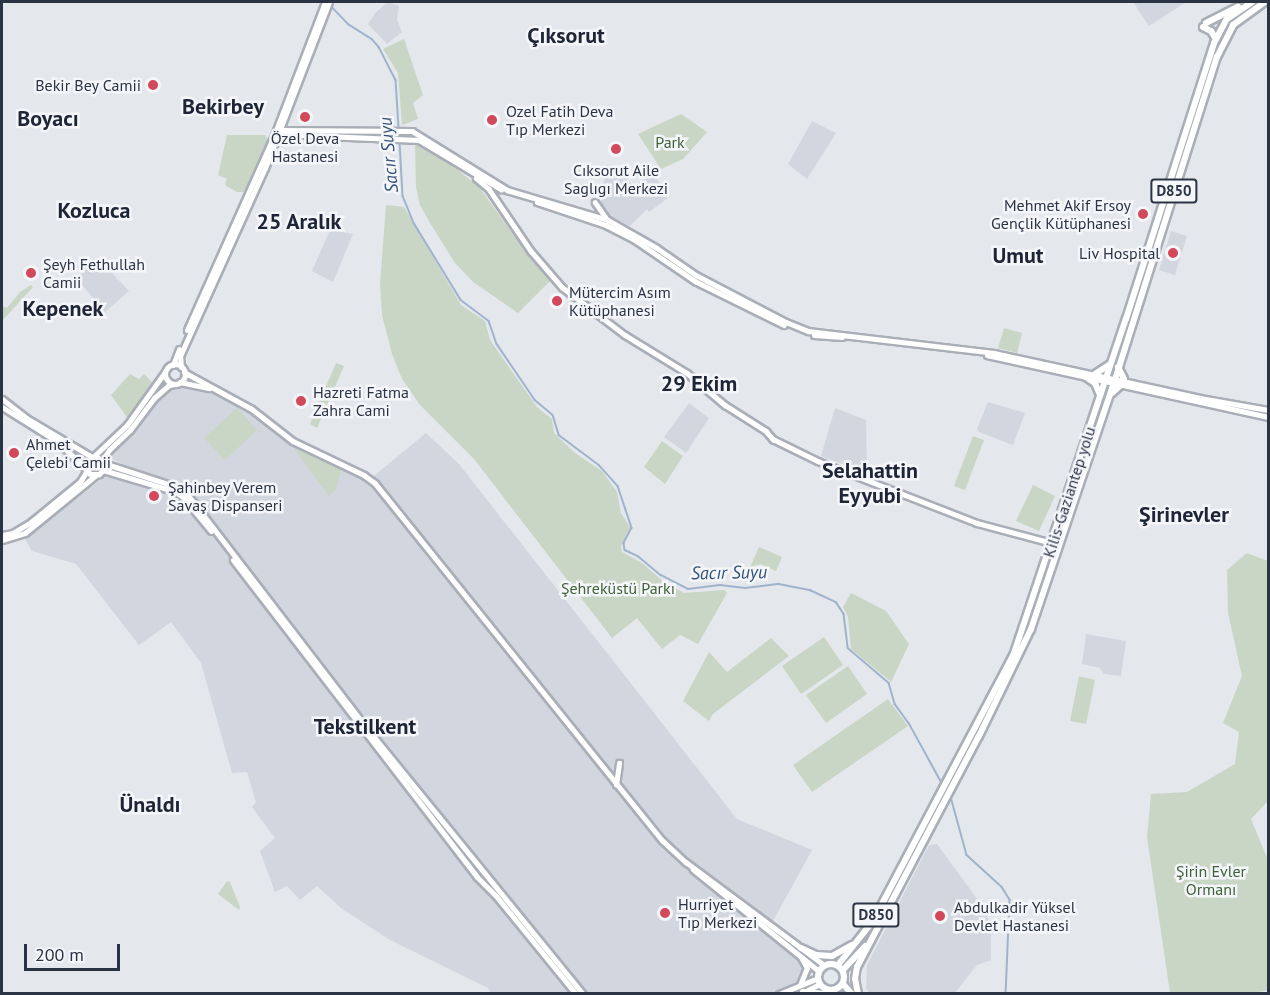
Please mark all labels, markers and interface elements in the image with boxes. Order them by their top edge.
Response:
district label: Çıksorut [527,23,605,49]
place label: Bekir Bey Camii [35,75,141,95]
marker: Bekir Bey Camii [146,78,160,92]
district label: Bekirbey [182,94,264,120]
place label: Ozel Fatih Deva Tıp Merkezi [506,101,613,139]
district label: Boyacı [17,106,79,132]
marker: Özel Deva Hastanesi [296,108,314,126]
marker: Ozel Fatih Deva Tıp Merkezi [483,111,501,129]
water label: Sacır Suyu [375,116,403,194]
place label: Özel Deva Hastanesi [271,128,339,166]
park label: Park [655,132,685,152]
marker: Cıksorut Aile Saglıgı Merkezi [607,140,625,158]
place label: Cıksorut Aile Saglıgı Merkezi [564,160,668,198]
road number: D850 [1150,179,1198,203]
place label: Mehmet Akif Ersoy Gençlik Kütüphanesi [991,195,1131,233]
district label: Kozluca [57,198,131,224]
marker: Mehmet Akif Ersoy Gençlik Kütüphanesi [1136,207,1150,221]
district label: 25 Aralık [256,209,342,235]
district label: Umut [992,243,1044,269]
place label: Liv Hospital [1078,243,1160,263]
marker: Liv Hospital [1164,244,1182,262]
place label: Şeyh Fethullah Camii [43,254,145,292]
marker: Şeyh Fethullah Camii [24,266,38,280]
place label: Mütercim Asım Kütüphanesi [569,282,671,320]
marker: Mütercim Asım Kütüphanesi [550,294,564,308]
district label: Kepenek [23,296,103,322]
district label: 29 Ekim [661,371,737,397]
place label: Hazreti Fatma Zahra Cami [313,382,409,420]
marker: Hazreti Fatma Zahra Cami [294,394,308,408]
street label: Kilis-Gaziantep yolu [1039,424,1099,560]
place label: Ahmet Çelebi Camii [26,434,111,472]
marker: Ahmet Çelebi Camii [7,446,21,460]
district label: Selahattin Eyyubi [822,457,918,508]
place label: Şahinbey Verem Savaş Dispanseri [168,477,283,515]
marker: Şahinbey Verem Savaş Dispanseri [145,487,163,505]
district label: Şirinevler [1139,502,1229,528]
water label: Sacır Suyu [691,562,767,584]
park label: Şehreküstü Parkı [561,578,675,598]
district label: Tekstilkent [314,714,416,740]
district label: Ünaldı [120,792,180,818]
park label: Şirin Evler Ormanı [1176,861,1246,899]
place label: Hurriyet Tıp Merkezi [678,894,757,932]
place label: Abdulkadir Yüksel Devlet Hastanesi [954,897,1076,935]
road number: D850 [852,903,900,927]
marker: Hurriyet Tıp Merkezi [656,904,674,922]
marker: Abdulkadir Yüksel Devlet Hastanesi [931,907,949,925]
scale bar [27,932,123,970]
text: 200 m [35,943,84,966]

